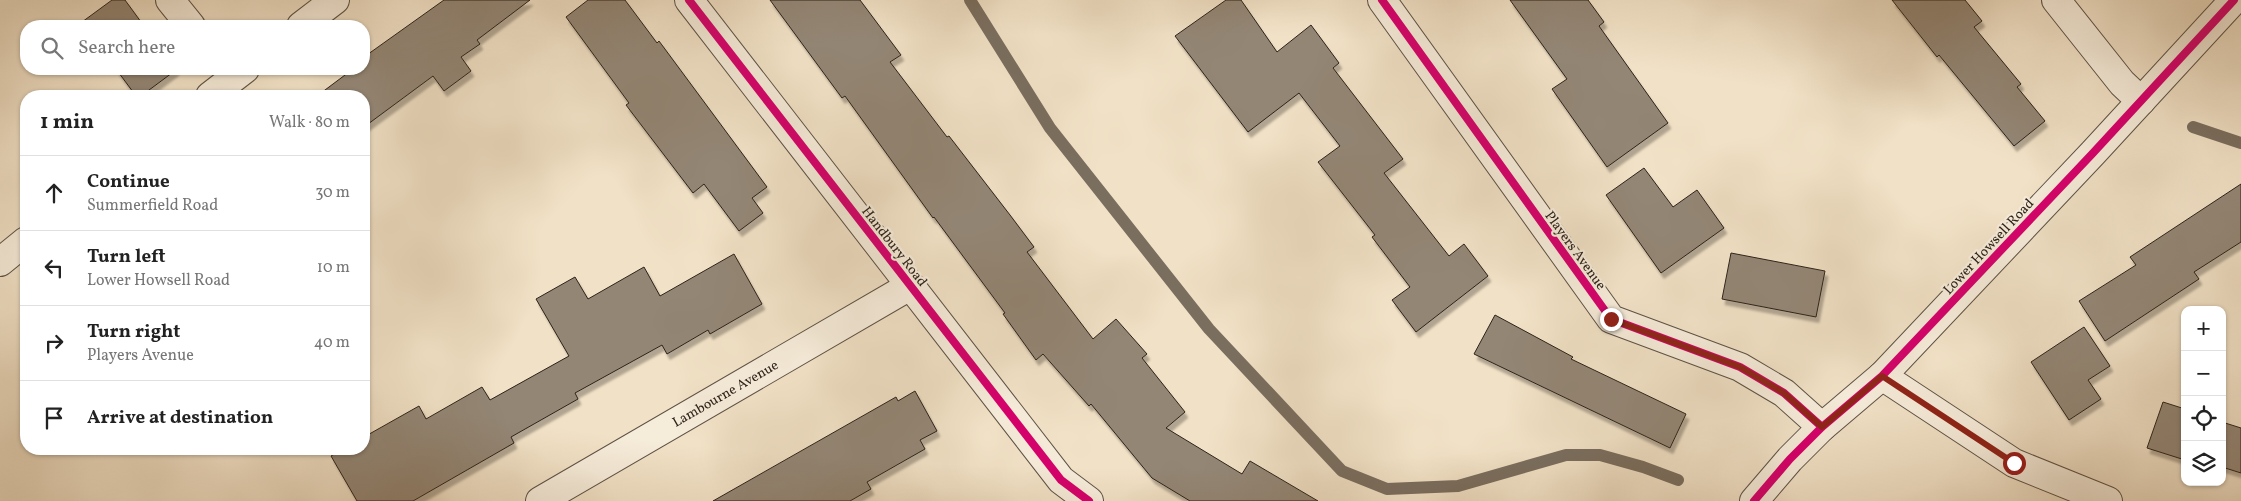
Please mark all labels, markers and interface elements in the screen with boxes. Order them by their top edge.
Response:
search box [20,20,370,75]
icon: search [38,34,66,62]
text: Search here [78,35,175,61]
text: 1 min [40,108,94,137]
text: Walk · 80 m [269,112,350,134]
text: Continue [87,169,170,195]
icon: ahead [40,179,68,207]
text: 30 m [315,182,350,204]
text: Summerfield Road [87,195,218,217]
street label: Lower Howsell Road [1939,195,2039,299]
street label: Handbury Road [857,203,931,291]
street label: Players Avenue [1540,208,1610,295]
text: Turn left [87,244,166,270]
icon: left [40,254,68,282]
text: 10 m [317,257,350,279]
text: Lower Howsell Road [87,270,230,292]
map controls [2181,306,2226,486]
button: + [2181,306,2226,351]
route end [1600,308,1623,331]
text: Turn right [87,319,180,345]
icon: right [40,329,68,357]
text: 40 m [314,332,350,354]
text: Players Avenue [87,345,194,367]
button: − [2181,351,2226,396]
street label: Lambourne Avenue [669,356,783,432]
button: locate [2181,396,2226,441]
icon: arrive [40,404,68,432]
text: Arrive at destination [87,405,273,431]
button: layers [2181,441,2226,486]
route start [2003,452,2026,475]

